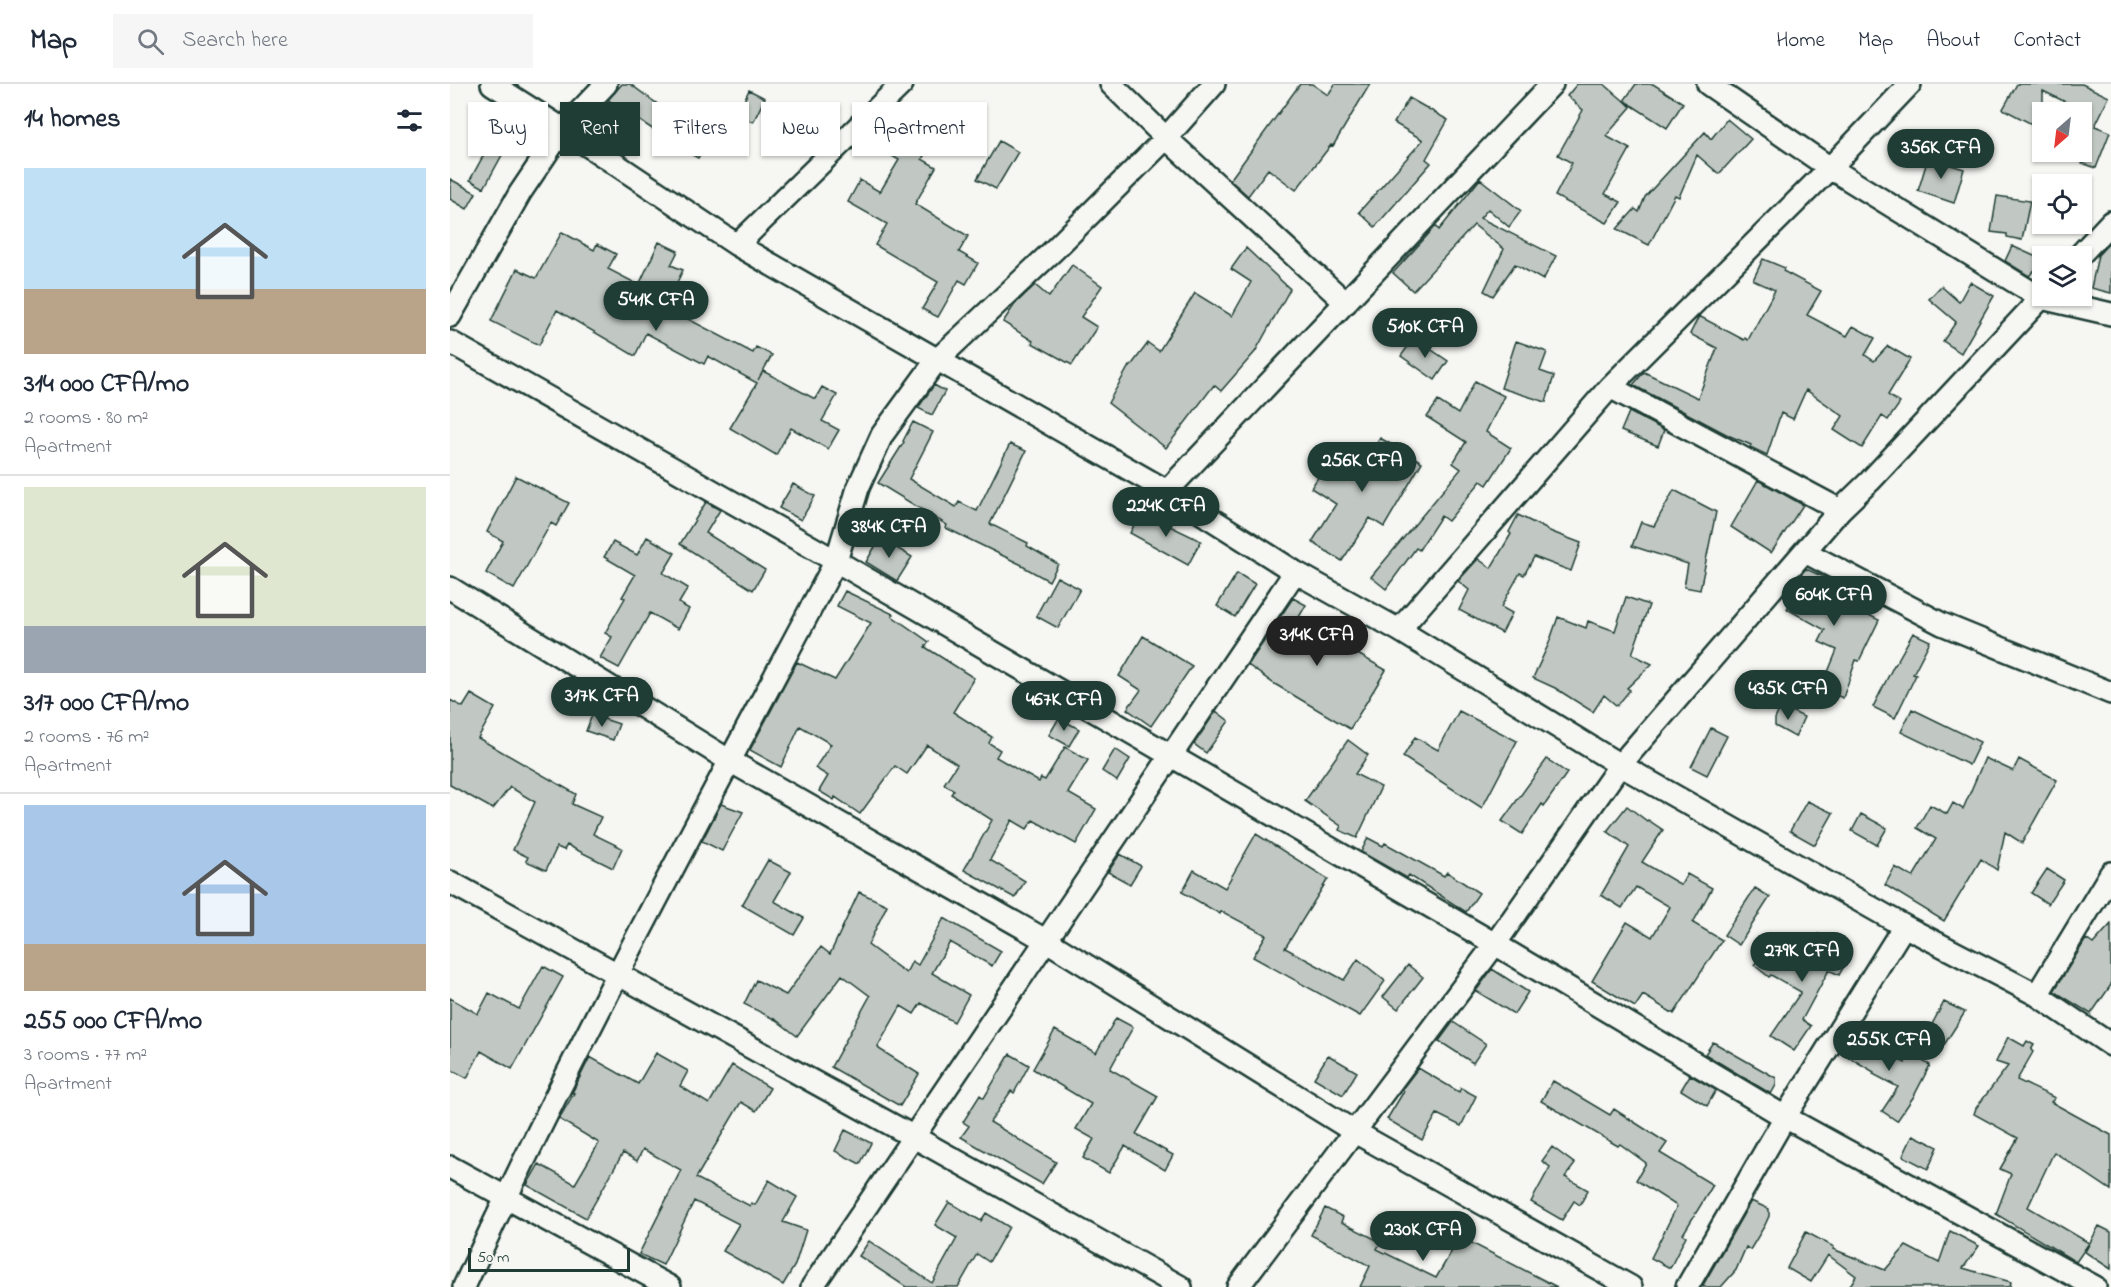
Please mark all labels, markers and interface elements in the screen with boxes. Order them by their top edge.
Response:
search box [113,14,533,68]
text: Map [30,21,77,62]
icon: search [134,25,167,58]
text: Search here [182,25,288,57]
text: Home [1776,26,1825,56]
text: Map [1858,26,1893,56]
text: About [1926,26,1980,56]
text: Contact [2013,26,2081,56]
text: 14 homes [24,101,120,139]
chip: Buy [468,102,548,156]
chip: Rent [560,102,640,156]
chip: Filters [652,102,749,156]
chip: New [761,102,840,156]
chip: Apartment [852,102,987,156]
north arrow [2032,102,2092,162]
map controls [2032,102,2092,306]
icon: filters [393,104,426,137]
pin: 356K CFA [1879,129,2003,180]
text: 356K CFA [1901,134,1981,163]
button: locate [2032,174,2092,234]
icon: home [171,207,279,315]
button: layers [2032,246,2092,306]
pin: 541K CFA [594,281,718,332]
text: 541K CFA [618,286,695,315]
pin: 510K CFA [1363,308,1487,359]
text: 510K CFA [1386,313,1464,342]
text: 314 000 CFA/mo [24,366,189,404]
text: 2 rooms · 80 m² [24,404,149,433]
text: Apartment [24,433,112,462]
pin: 256K CFA [1300,442,1424,493]
text: 256K CFA [1321,447,1403,476]
pin: 224K CFA [1104,487,1228,538]
text: 224K CFA [1126,492,1206,521]
pin: 384K CFA [827,508,951,559]
text: 384K CFA [852,513,926,542]
icon: home [171,526,279,634]
pin: 604K CFA [1772,576,1896,627]
text: 604K CFA [1796,581,1872,610]
pin: 314K CFA [1255,616,1379,667]
text: 314K CFA [1280,621,1354,650]
pin: 435K CFA [1726,670,1850,721]
text: 435K CFA [1749,675,1827,704]
pin: 317K CFA [540,677,664,728]
pin: 467K CFA [1002,681,1126,732]
text: 317K CFA [565,682,639,711]
text: 317 000 CFA/mo [24,685,189,723]
text: 467K CFA [1026,686,1102,715]
text: 2 rooms · 76 m² [24,723,149,752]
text: Apartment [24,752,112,781]
icon: home [171,844,279,952]
pin: 279K CFA [1740,932,1864,983]
text: 279K CFA [1764,937,1840,966]
text: 255 000 CFA/mo [24,1003,202,1041]
pin: 255K CFA [1827,1021,1951,1072]
text: 255K CFA [1847,1026,1931,1055]
text: 3 rooms · 77 m² [24,1041,147,1070]
text: Apartment [24,1070,112,1099]
pin: 230K CFA [1361,1211,1485,1262]
text: 230K CFA [1384,1216,1462,1245]
scale bar [468,1245,630,1272]
text: 50 m [477,1246,509,1270]

